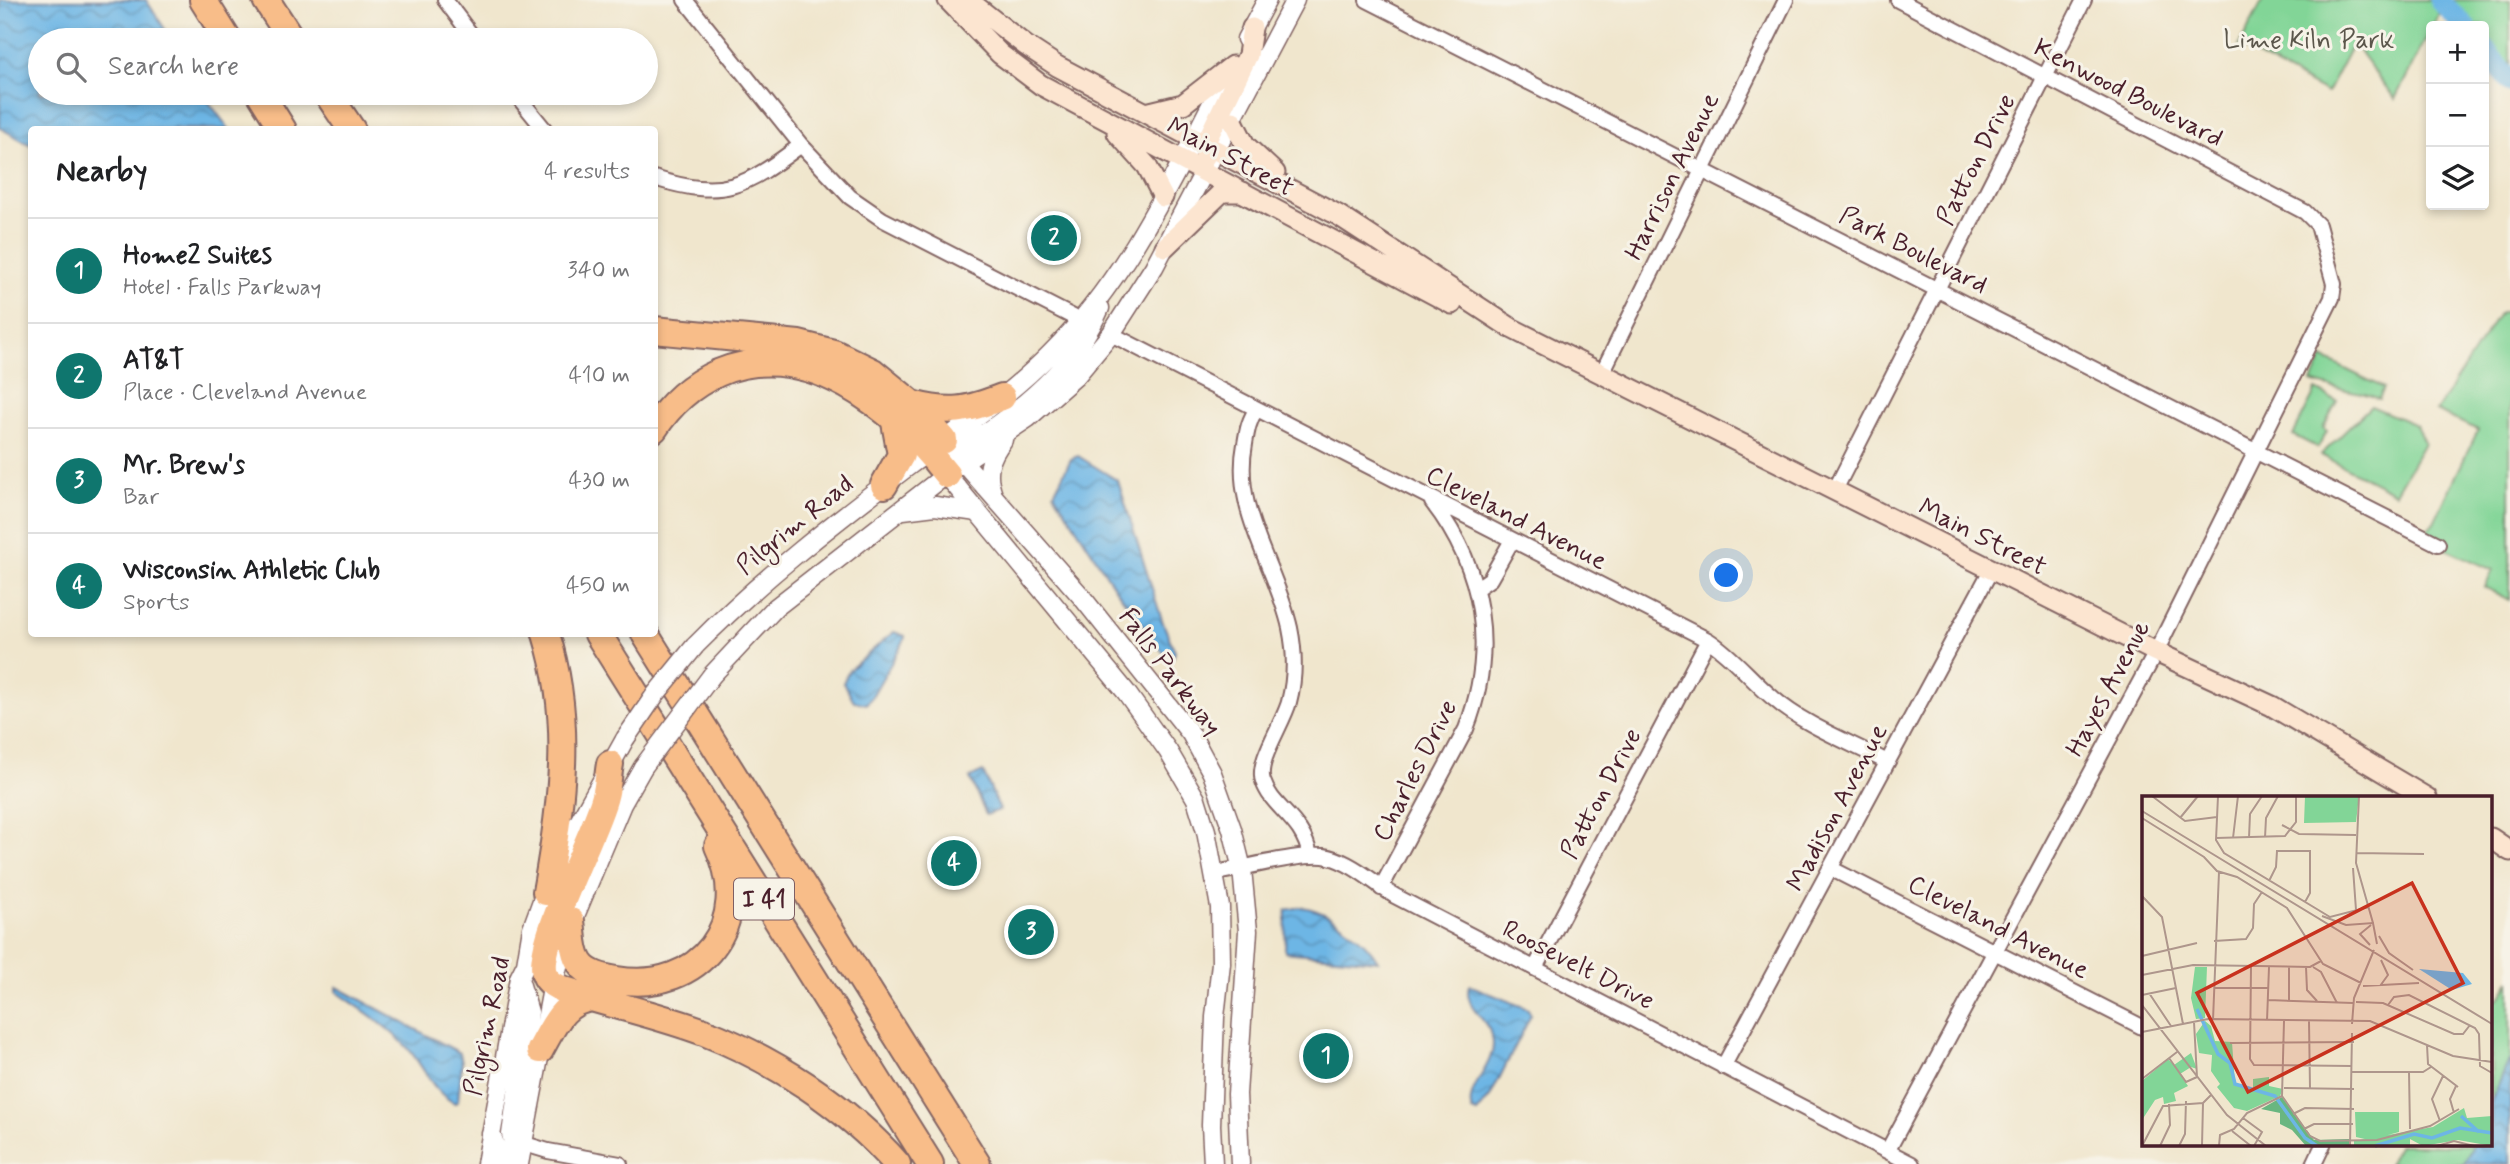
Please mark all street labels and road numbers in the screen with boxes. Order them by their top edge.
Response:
street label: Kenwood Boulevard [2028,31,2228,156]
street label: Harrison Avenue [1618,87,1728,266]
street label: Patton Drive [1929,88,2024,231]
street label: Main Street [1160,110,1300,206]
street label: Park Boulevard [1833,199,1993,303]
street label: Cleveland Avenue [1420,459,1613,579]
street label: Pilgrim Road [730,468,862,585]
street label: Main Street [1912,491,2052,585]
street label: Falls Parkway [1110,602,1229,743]
street label: Hayes Avenue [2059,615,2159,763]
street label: Charles Drive [1366,694,1466,847]
street label: Madison Avenue [1779,718,1896,898]
street label: Patton Drive [1553,723,1650,865]
street label: Cleveland Avenue [1902,868,2095,988]
road number: I 41 [734,878,794,919]
street label: Roosevelt Drive [1496,913,1660,1019]
street label: Pilgrim Road [457,954,521,1100]

